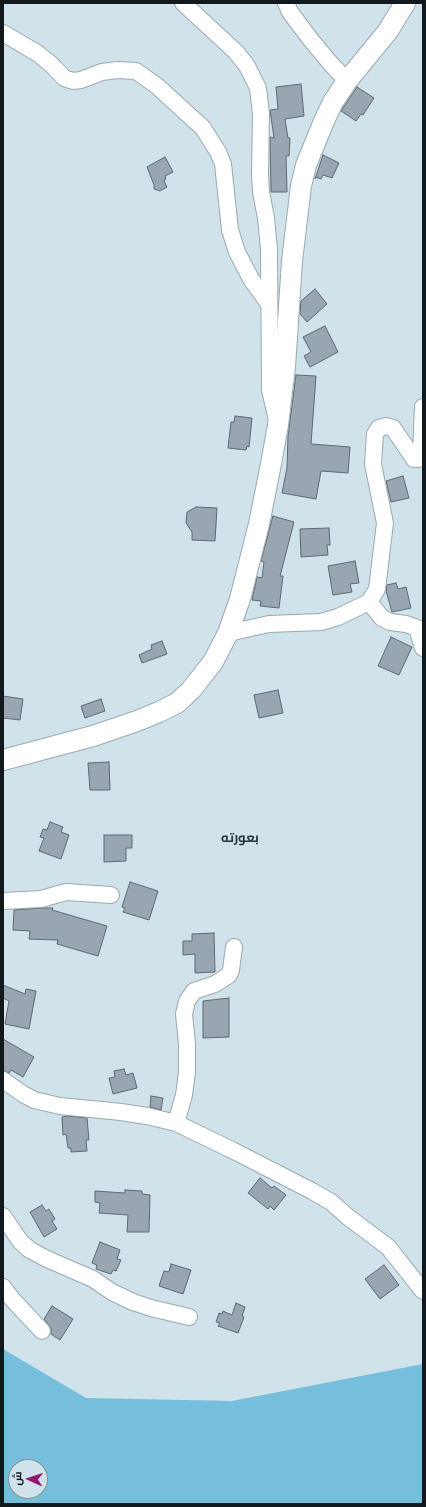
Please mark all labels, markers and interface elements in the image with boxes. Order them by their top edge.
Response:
district label: بعورته [221,830,259,846]
north arrow [8,1459,48,1499]
text: ش [10,1471,24,1486]

